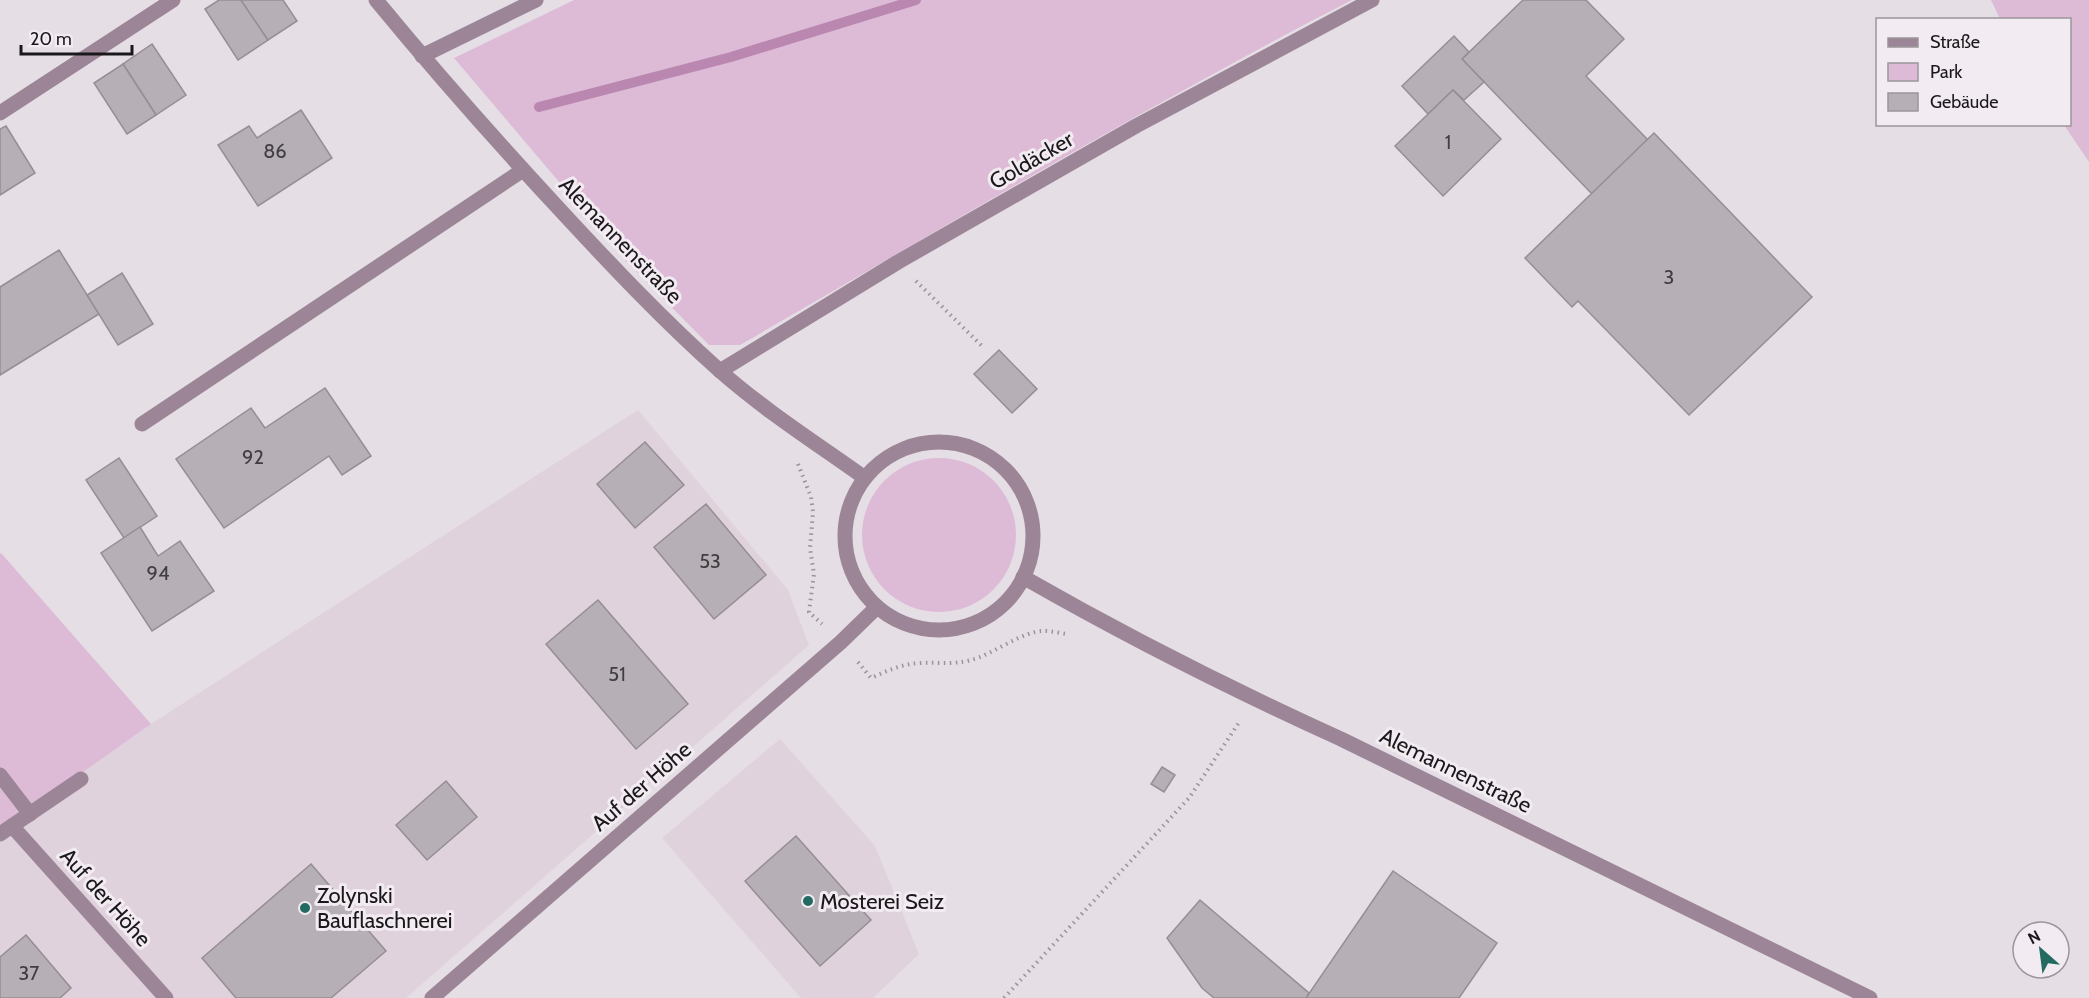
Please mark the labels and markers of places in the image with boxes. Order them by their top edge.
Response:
place label: Zolynski Bauflaschnerei [317,882,452,934]
place label: Mosterei Seiz [820,888,944,915]
marker: Mosterei Seiz [801,894,815,908]
marker: Zolynski Bauflaschnerei [298,901,312,915]

